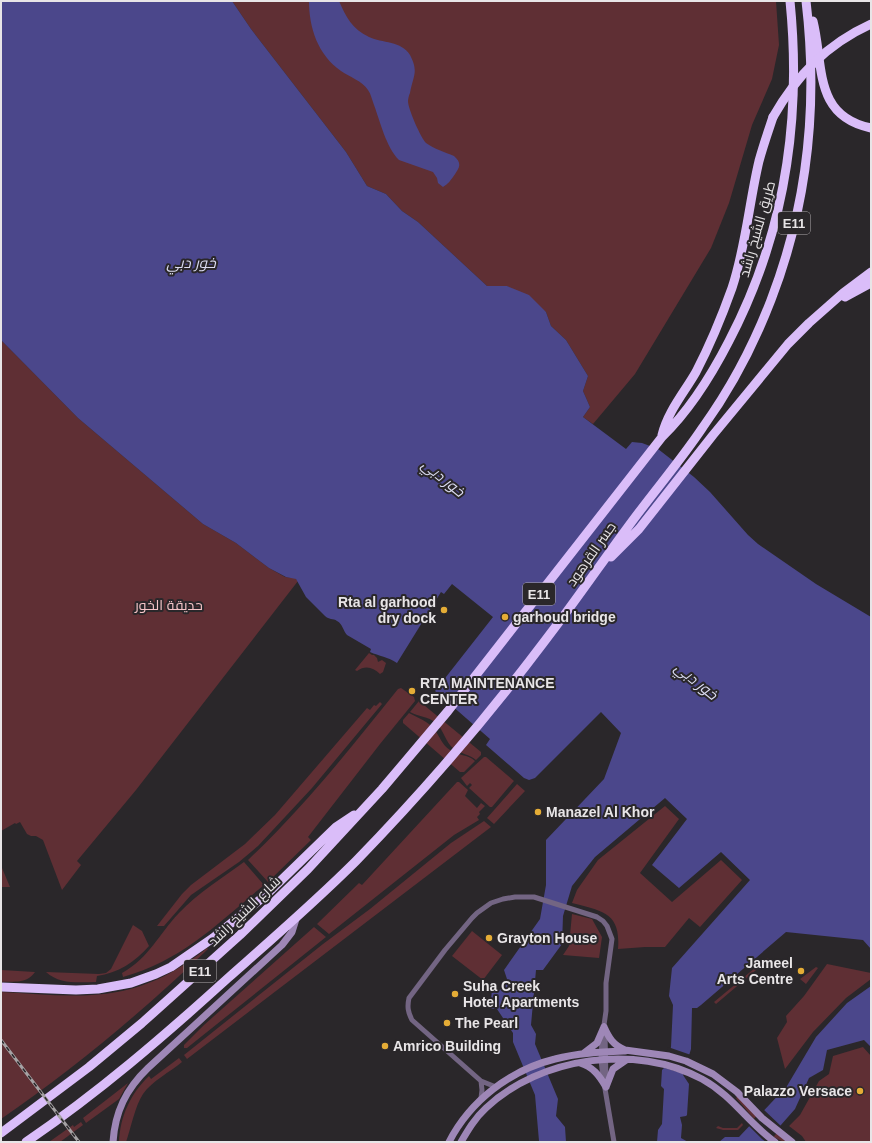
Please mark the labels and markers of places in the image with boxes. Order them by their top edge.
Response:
place label: Rta al garhood dry dock [338,594,436,626]
marker: Rta al garhood dry dock [439,605,449,615]
place label: garhoud bridge [513,609,616,625]
marker: garhoud bridge [500,612,510,622]
place label: RTA MAINTENANCE CENTER [420,675,555,707]
marker: RTA MAINTENANCE CENTER [407,686,417,696]
place label: Manazel Al Khor [546,804,655,820]
marker: Manazel Al Khor [533,807,543,817]
place label: Grayton House [497,930,598,946]
marker: Grayton House [484,933,494,943]
place label: Jameel Arts Centre [717,955,793,987]
marker: Jameel Arts Centre [796,966,806,976]
place label: Suha Creek Hotel Apartments [463,978,579,1010]
marker: Suha Creek Hotel Apartments [450,989,460,999]
place label: The Pearl [455,1015,518,1031]
marker: The Pearl [442,1018,452,1028]
place label: Amrico Building [393,1038,501,1054]
marker: Amrico Building [380,1041,390,1051]
place label: Palazzo Versace [744,1083,852,1099]
marker: Palazzo Versace [855,1086,865,1096]

